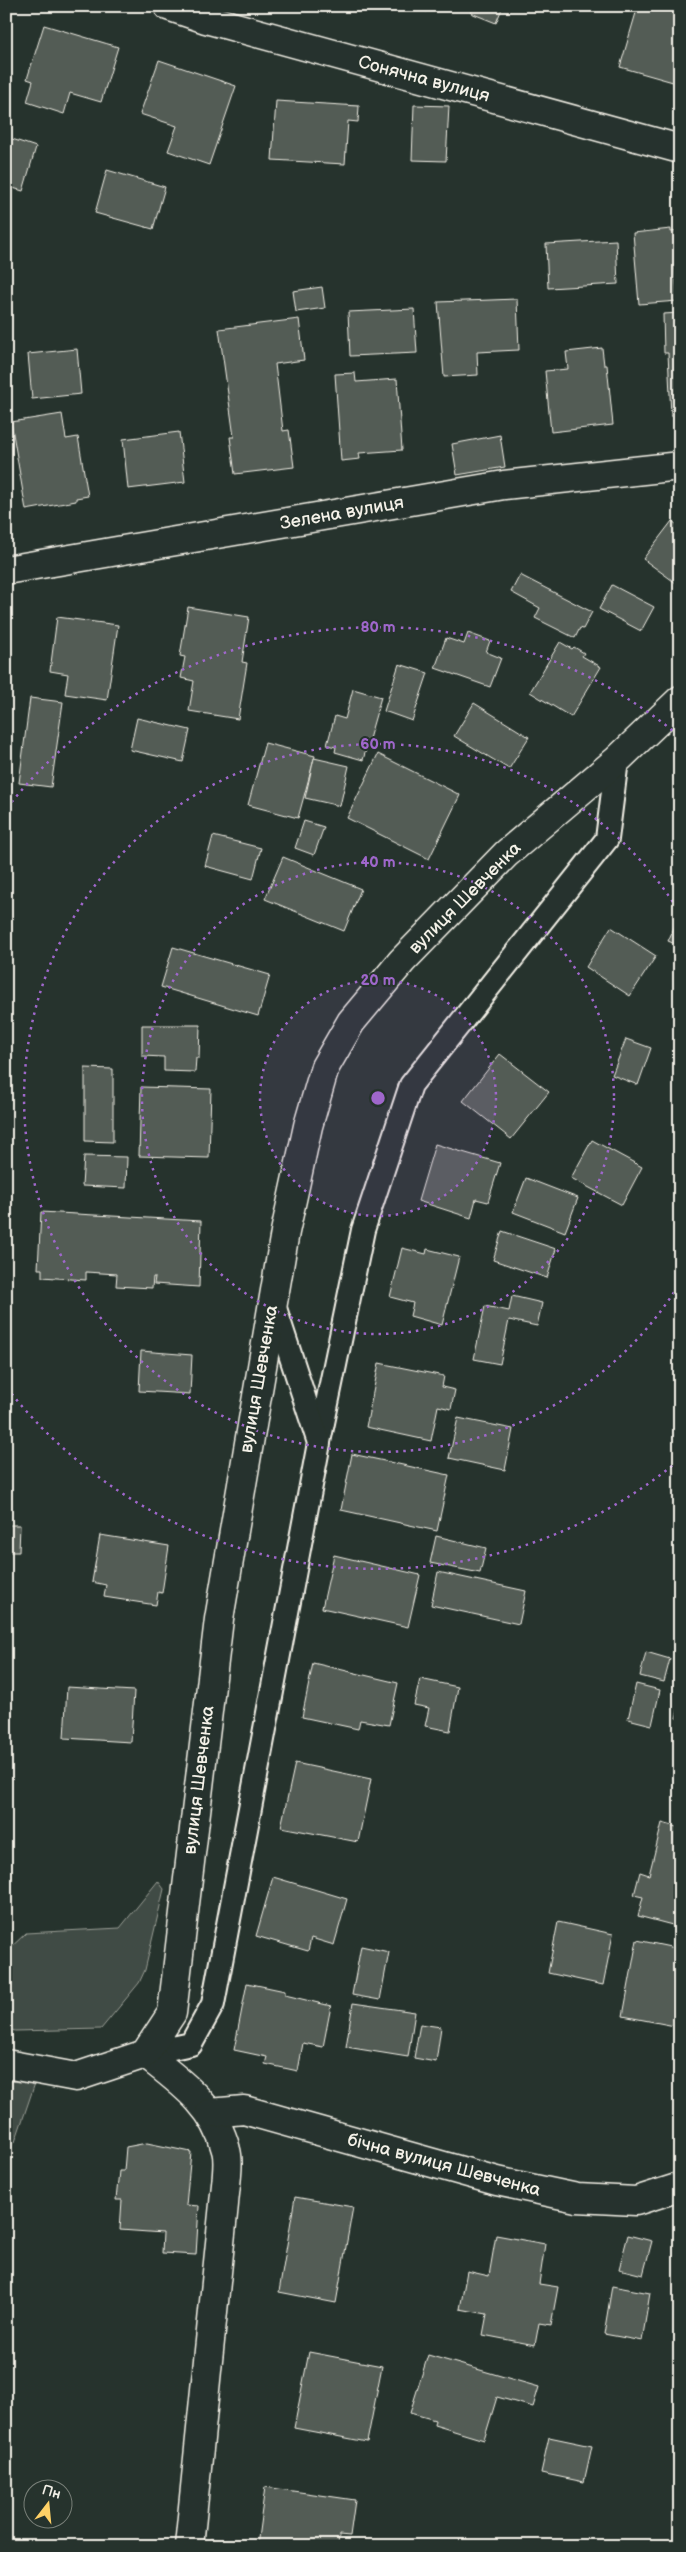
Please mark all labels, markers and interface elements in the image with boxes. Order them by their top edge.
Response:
street label: Сонячна вулиця [356,51,492,107]
street label: Зелена вулиця [279,492,405,534]
text: 80 m [360,618,396,637]
text: 60 m [360,735,396,754]
street label: вулиця Шевченка [405,837,526,958]
text: 40 m [360,853,396,872]
text: 20 m [361,971,396,990]
centre of rings [369,1089,387,1107]
street label: вулиця Шевченка [236,1303,282,1455]
street label: вулиця Шевченка [179,1704,219,1856]
street label: бічна вулиця Шевченка [345,2129,543,2201]
north arrow [22,2480,72,2530]
text: Пн [40,2481,63,2503]

